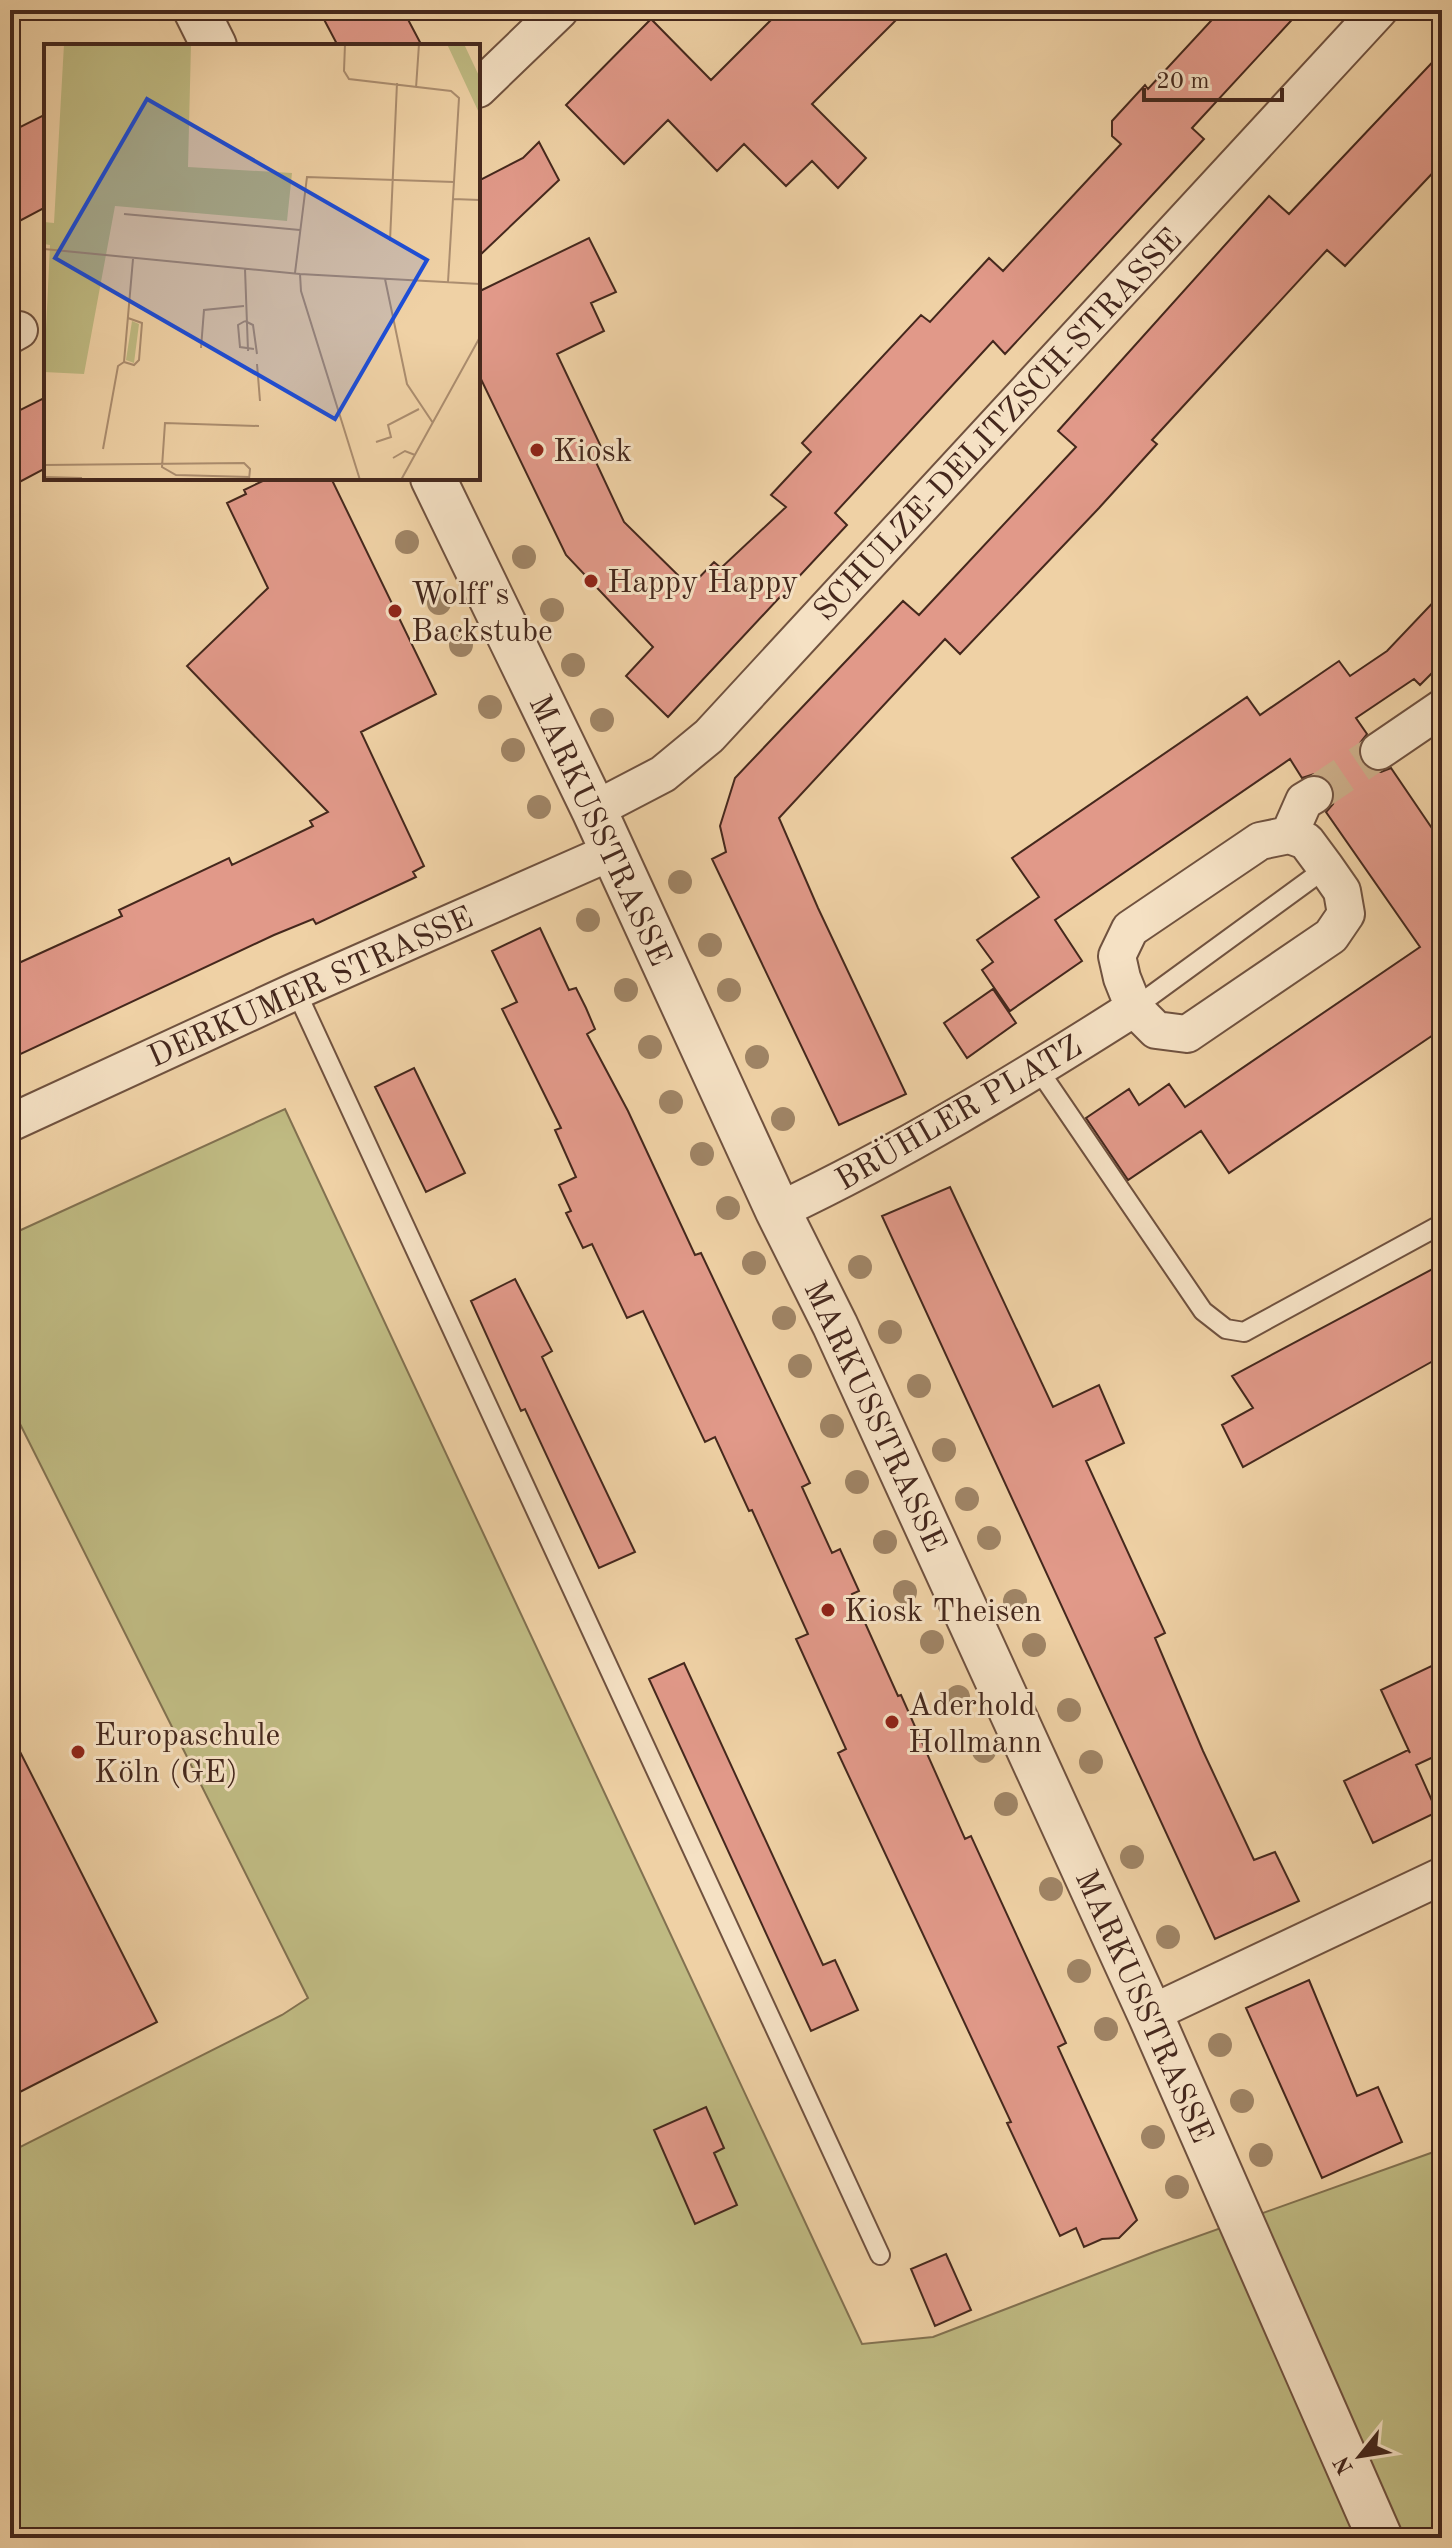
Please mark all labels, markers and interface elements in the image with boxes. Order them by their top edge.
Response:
inset map [44,44,480,480]
scale bar [1144,52,1282,102]
text: 20 m [1156,70,1210,94]
street label: SCHULZE-DELITZSCH-STRASSE [809,224,1189,628]
place label: Kiosk [553,437,632,469]
marker: Kiosk [528,441,546,459]
place label: Happy Happy [607,568,798,600]
marker: Happy Happy [582,572,600,590]
place label: Wolff's Backstube [411,580,553,649]
marker: Wolff's Backstube [386,602,404,620]
street label: MARKUSSTRASSE [521,691,675,972]
street label: DERKUMER STRASSE [144,903,478,1075]
street label: BRÜHLER PLATZ [829,1027,1088,1198]
street label: MARKUSSTRASSE [796,1277,950,1558]
place label: Kiosk Theisen [844,1597,1042,1629]
marker: Kiosk Theisen [819,1601,837,1619]
place label: Aderhold Hollmann [908,1691,1042,1760]
marker: Aderhold Hollmann [883,1713,901,1731]
place label: Europaschule Köln (GE) [94,1721,280,1790]
marker: Europaschule Köln (GE) [69,1743,87,1761]
street label: MARKUSSTRASSE [1068,1866,1217,2148]
north arrow [1320,2416,1400,2496]
text: N [1331,2452,1358,2478]

